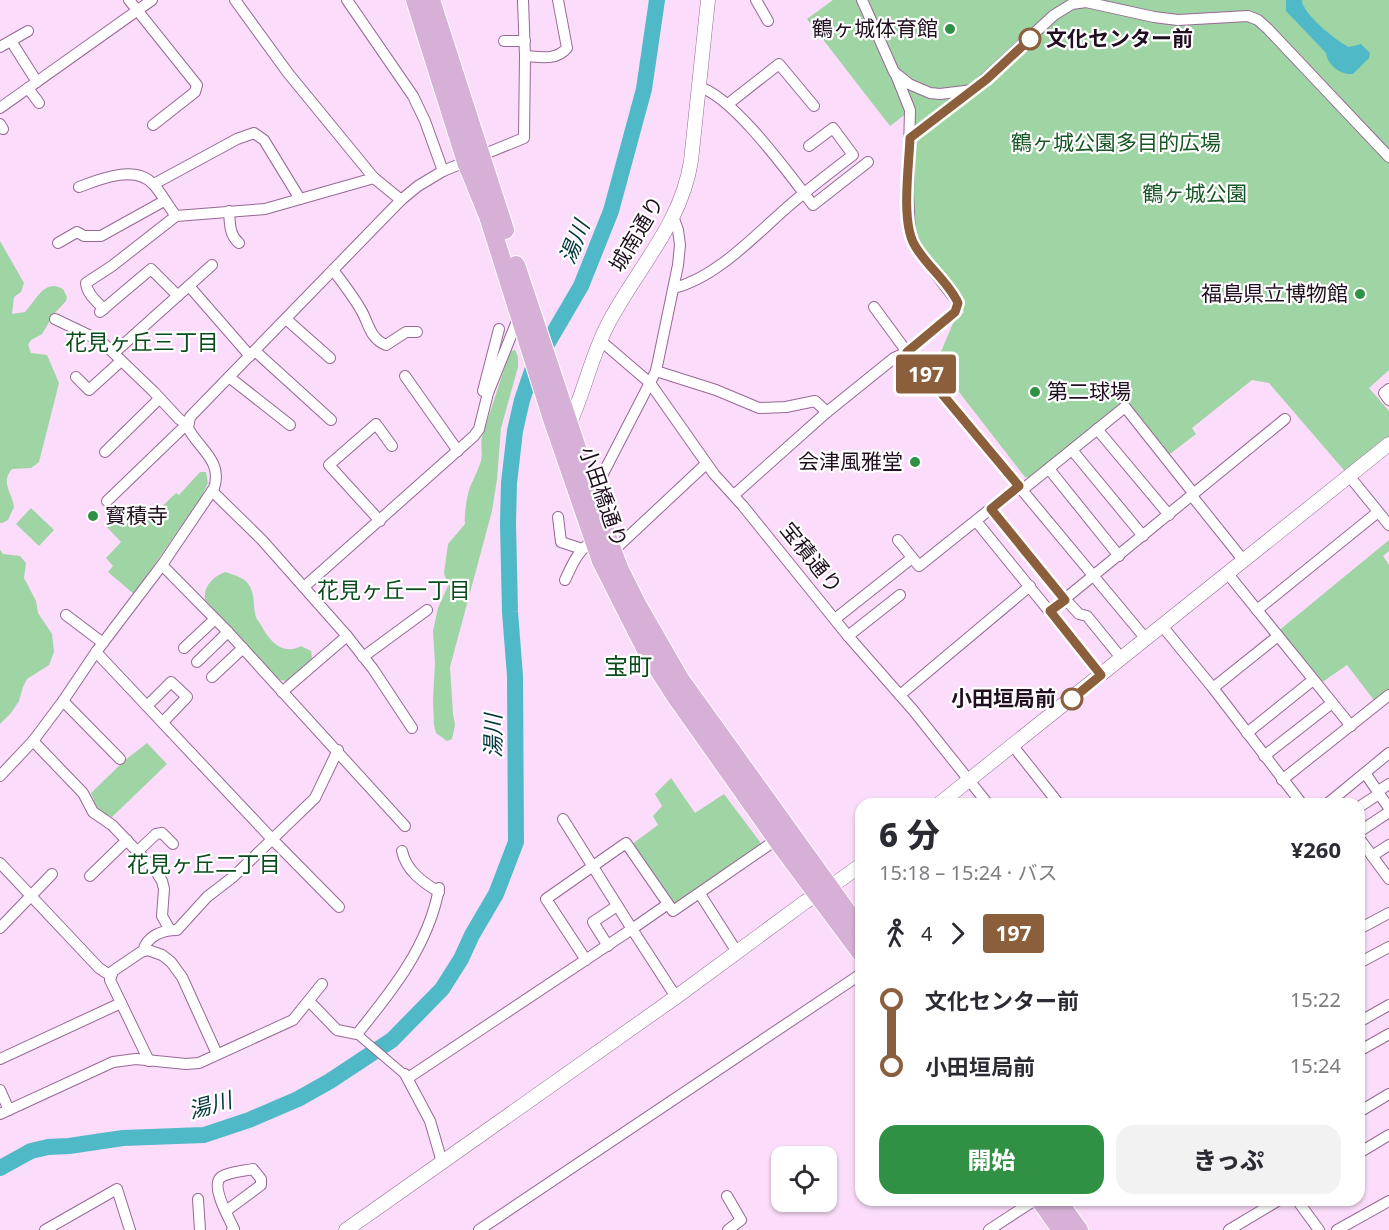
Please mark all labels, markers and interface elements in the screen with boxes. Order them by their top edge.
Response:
place label: 鶴ヶ城体育館 [812,14,938,42]
marker: 鶴ヶ城体育館 [943,22,957,36]
place label: 文化センター前 [1046,24,1193,52]
marker: 文化センター前 [1019,28,1041,50]
park label: 鶴ヶ城公園多目的広場 [1011,128,1221,156]
park label: 鶴ヶ城公園 [1143,179,1248,207]
street label: 城南通り [603,190,670,277]
water label: 湯川 [551,214,596,268]
place label: 福島県立博物館 [1201,279,1348,307]
marker: 福島県立博物館 [1353,287,1367,301]
district label: 花見ヶ丘三丁目 [65,326,219,356]
line badge: 197 [892,354,960,394]
text: 197 [908,360,944,388]
place label: 第二球場 [1047,377,1131,405]
marker: 第二球場 [1028,385,1042,399]
street label: 小田橋通り [574,442,634,551]
place label: 会津風雅堂 [798,447,903,475]
marker: 会津風雅堂 [908,455,922,469]
place label: 寳積寺 [105,501,168,529]
marker: 寳積寺 [86,509,100,523]
street label: 宝積通り [774,516,849,599]
district label: 花見ヶ丘一丁目 [317,574,471,604]
district label: 宝町 [604,649,652,682]
place label: 小田垣局前 [951,684,1056,712]
marker: 小田垣局前 [1061,688,1083,710]
water label: 湯川 [477,712,507,758]
text: 6 分 [879,812,940,857]
text: ¥260 [1291,834,1341,864]
district label: 花見ヶ丘二丁目 [127,848,281,878]
text: 15:18 – 15:24 · バス [879,859,1057,886]
icon: walk [879,917,912,950]
icon: forward [941,917,974,950]
text: 197 [995,919,1032,947]
text: 4 [921,920,932,947]
text: 文化センター前 [925,985,1079,1015]
text: 15:22 [1290,986,1341,1013]
text: 小田垣局前 [925,1051,1035,1081]
text: 15:24 [1290,1052,1341,1079]
water label: 湯川 [184,1083,237,1125]
button: 開始 [879,1125,1104,1194]
button: きっぷ [1116,1125,1341,1194]
map controls [771,1146,837,1212]
button: locate [771,1146,837,1212]

